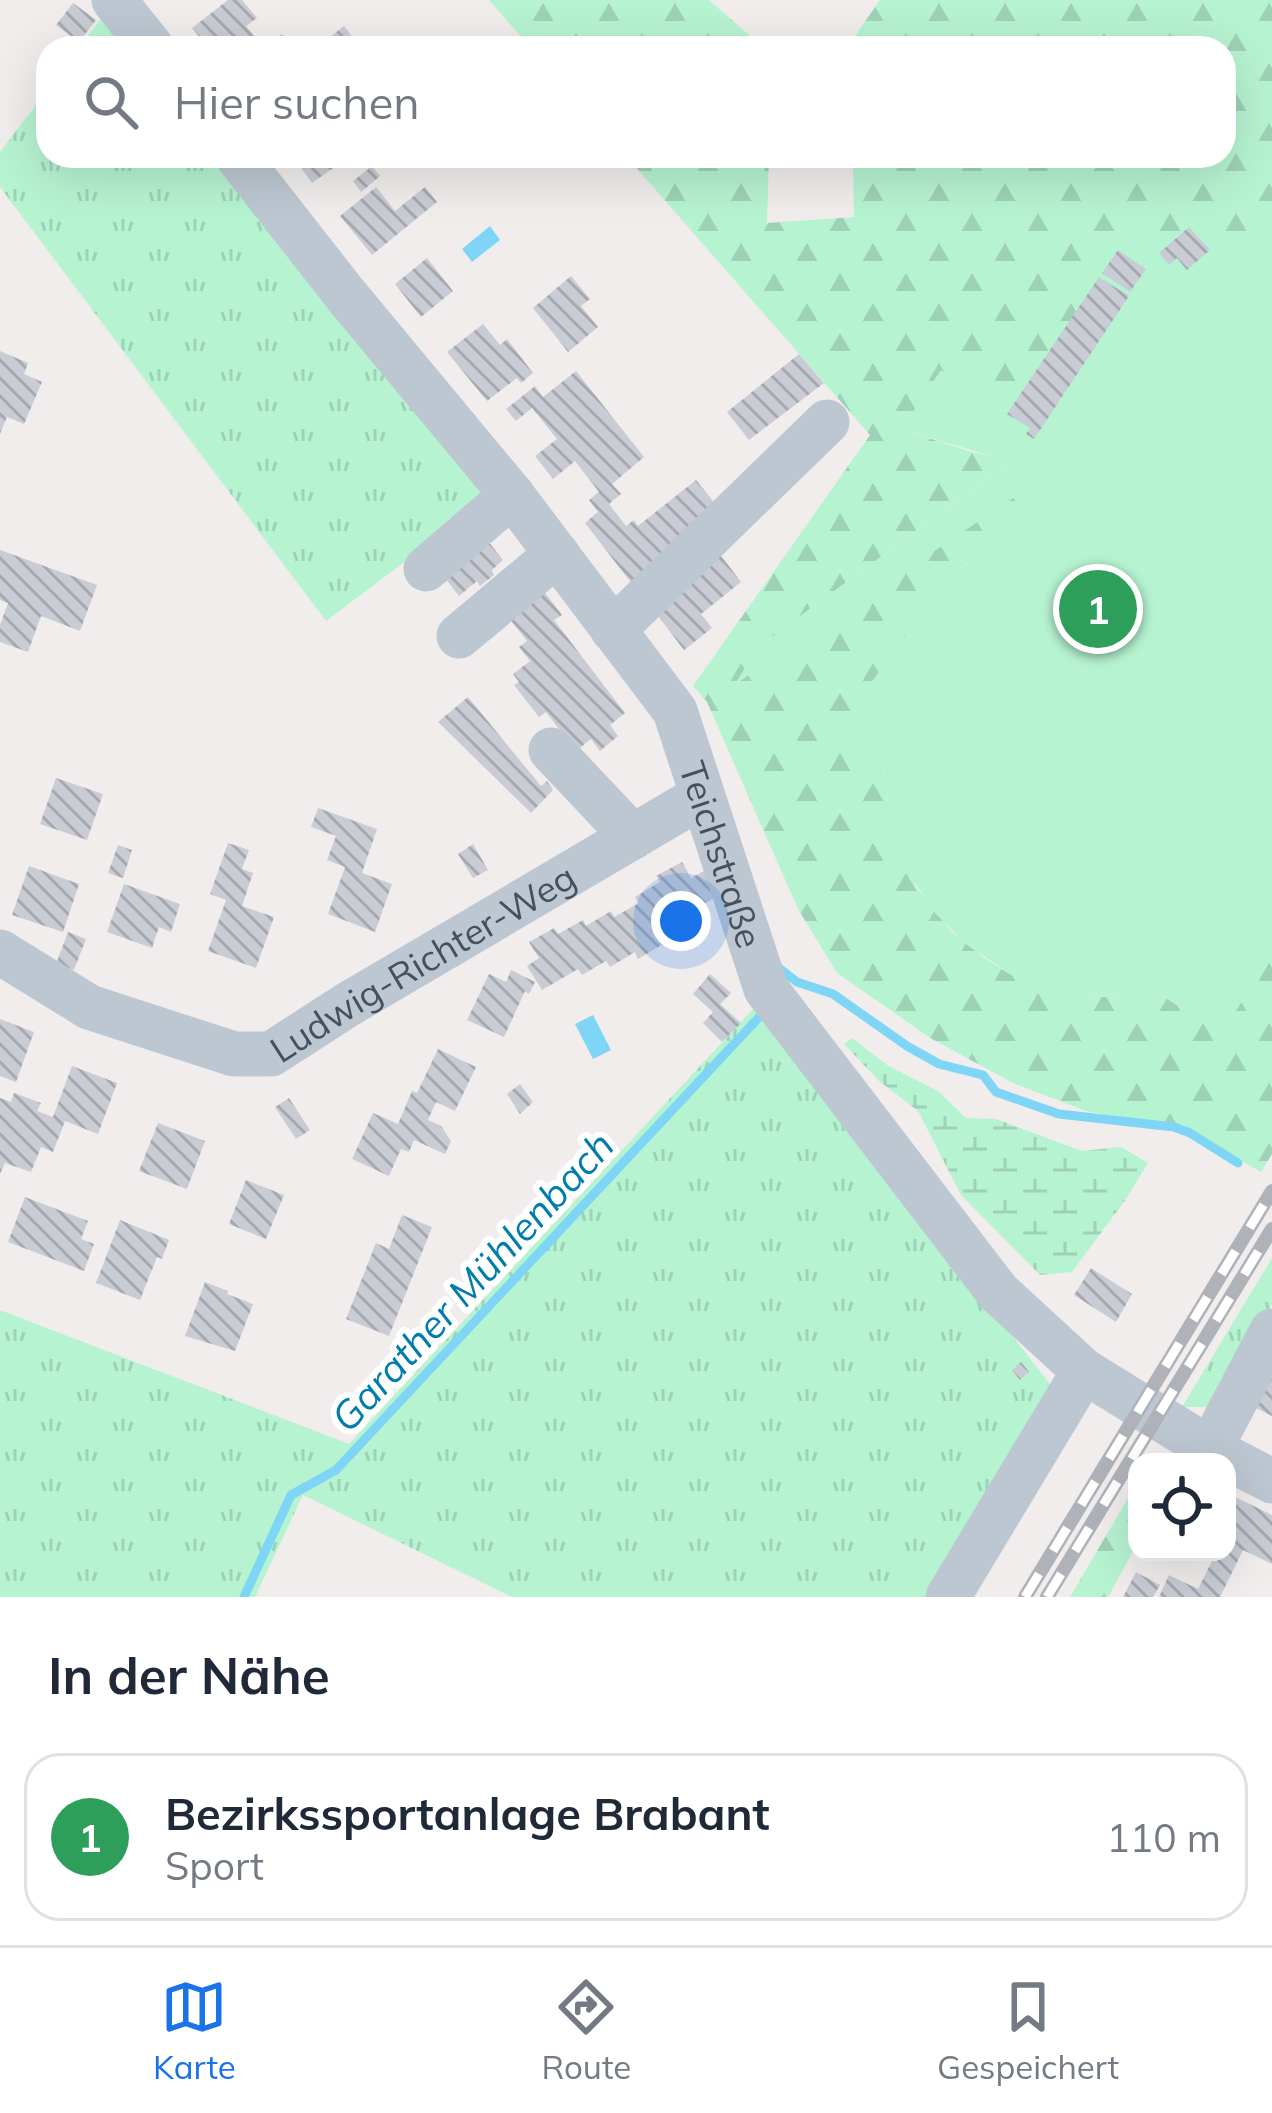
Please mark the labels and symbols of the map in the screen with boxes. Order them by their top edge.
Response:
pin: 1 [1059,564,1137,654]
street label: Teichstraße [670,755,773,953]
street label: Ludwig-Richter-Weg [261,853,583,1071]
your location [651,891,711,951]
water label: Garather Mühlenbach [320,1121,624,1441]

